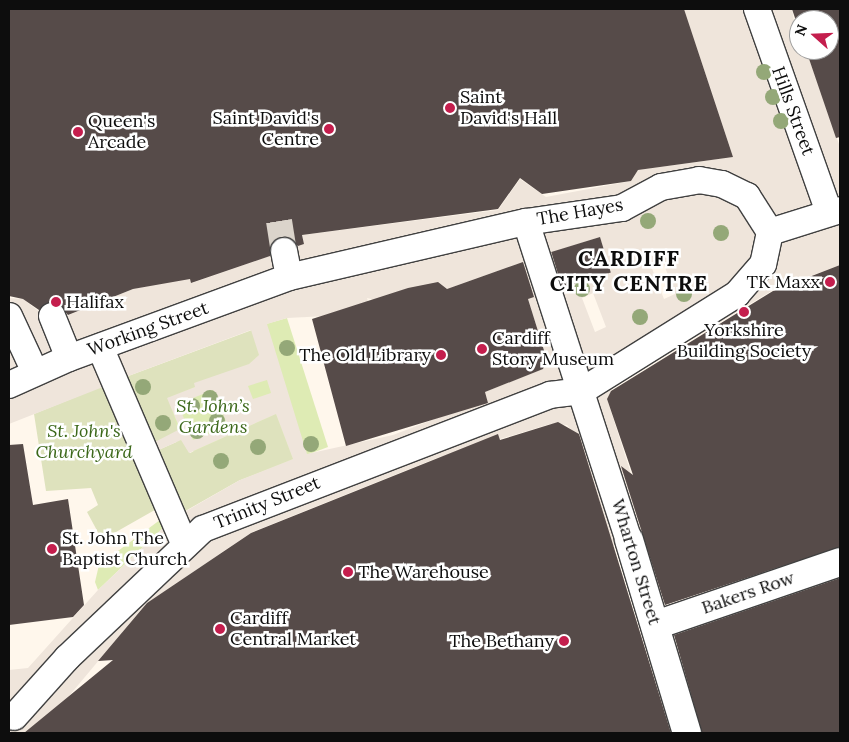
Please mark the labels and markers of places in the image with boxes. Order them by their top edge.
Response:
place label: Saint David's Hall [460,87,557,130]
marker: Saint David's Hall [444,102,456,114]
place label: Saint David's Centre [213,108,319,150]
place label: Queen's Arcade [88,111,155,154]
marker: Saint David's Centre [323,123,335,135]
marker: Queen's Arcade [72,126,84,138]
place label: TK Maxx [747,271,820,293]
marker: TK Maxx [824,276,836,288]
place label: Halifax [66,291,124,313]
marker: Halifax [50,296,62,308]
marker: Yorkshire Building Society [738,306,750,318]
place label: Yorkshire Building Society [677,320,811,362]
place label: Cardiff Story Museum [492,328,614,370]
marker: Cardiff Story Museum [476,343,488,355]
place label: The Old Library [299,344,431,366]
marker: The Old Library [435,349,447,361]
place label: St. John The Baptist Church [62,528,187,570]
marker: St. John The Baptist Church [46,543,58,555]
place label: The Warehouse [358,561,489,583]
marker: The Warehouse [342,566,354,578]
place label: Cardiff Central Market [230,608,356,650]
marker: Cardiff Central Market [214,623,226,635]
place label: The Bethany [449,630,554,652]
marker: The Bethany [558,635,570,647]

